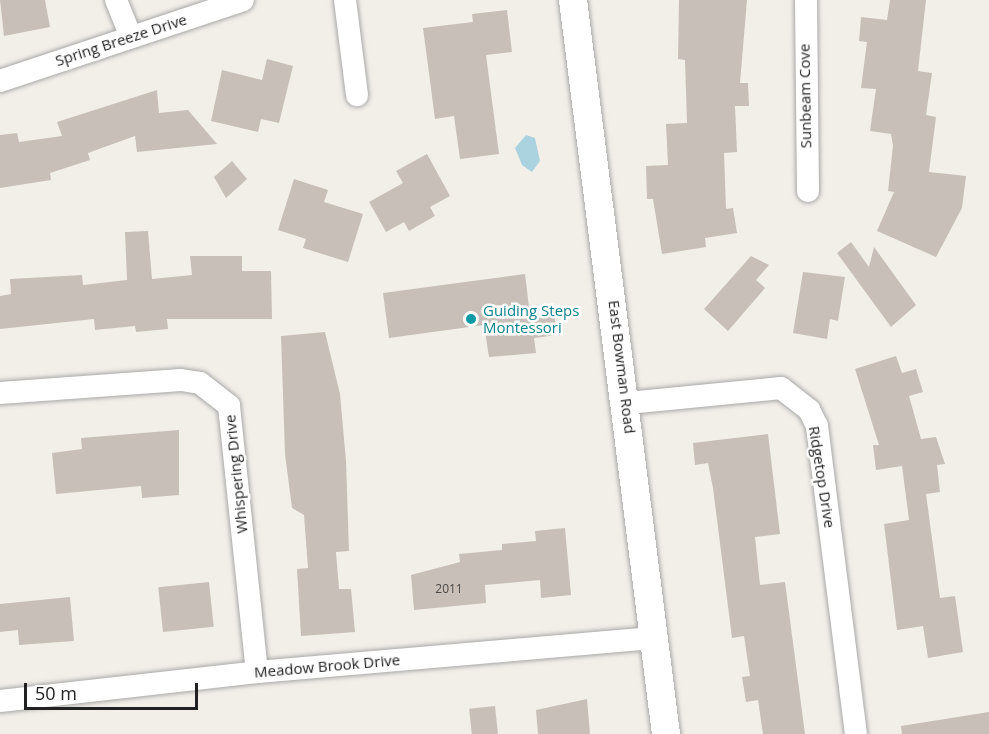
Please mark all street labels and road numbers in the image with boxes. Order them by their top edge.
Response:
street label: Spring Breeze Drive [53,10,189,70]
street label: Sunbeam Cove [795,43,815,149]
street label: East Bowman Road [605,299,639,435]
street label: Whispering Drive [221,414,251,534]
street label: Ridgetop Drive [805,425,839,529]
street label: Meadow Brook Drive [253,651,401,681]

